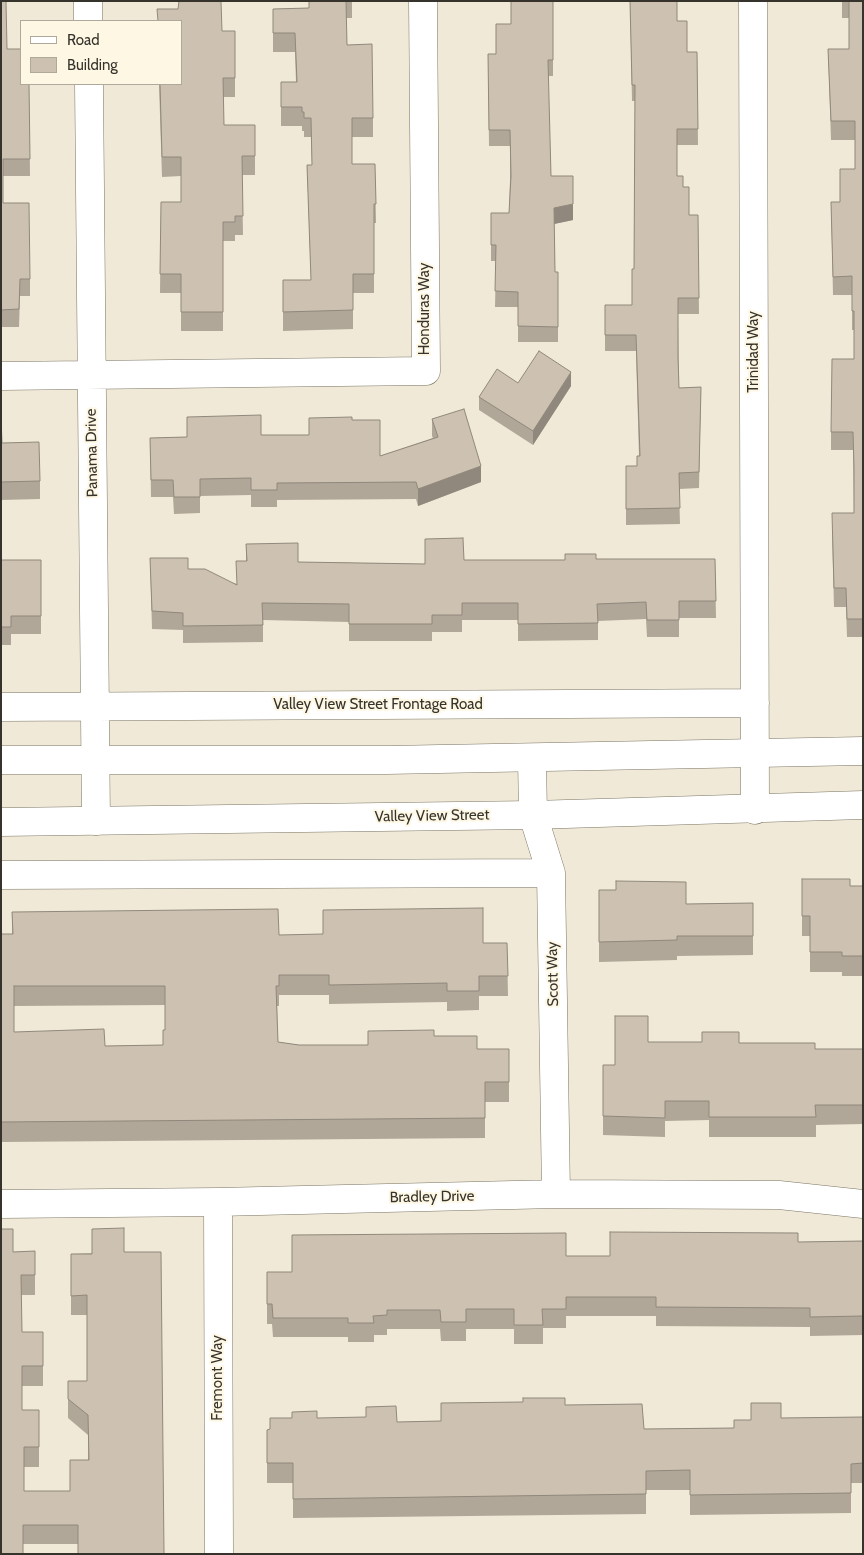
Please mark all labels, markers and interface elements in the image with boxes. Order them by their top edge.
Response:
legend [20,20,182,85]
text: Road [67,31,100,49]
text: Building [67,56,118,74]
street label: Honduras Way [416,263,434,355]
street label: Trinidad Way [745,311,763,393]
street label: Panama Drive [82,409,102,497]
street label: Valley View Street Frontage Road [273,696,483,714]
street label: Valley View Street [374,806,490,826]
street label: Scott Way [543,941,563,1007]
street label: Bradley Drive [390,1187,474,1207]
street label: Fremont Way [209,1335,227,1421]

